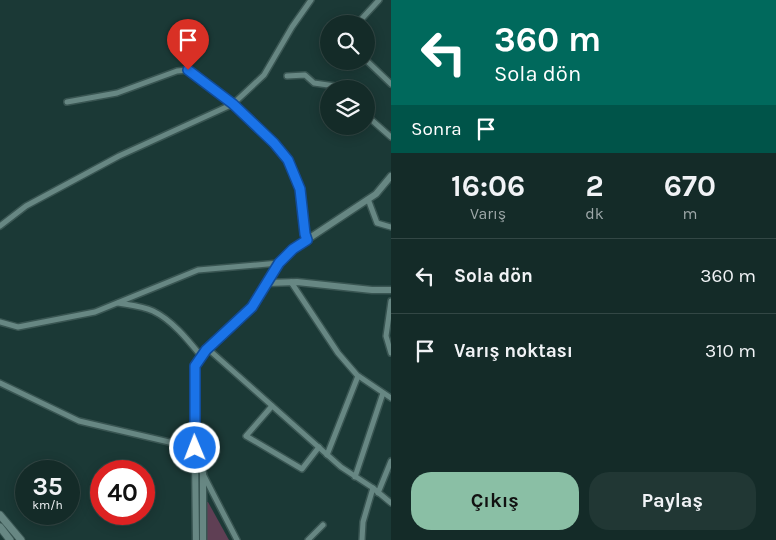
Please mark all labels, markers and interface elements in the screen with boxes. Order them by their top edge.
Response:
map controls [320,15,375,135]
button: search [320,15,375,70]
pin [167,19,209,70]
text: 360 m [494,19,601,60]
icon: left [411,20,476,85]
icon: arrive [174,26,202,54]
text: Sola dön [494,61,581,87]
button: layers [320,80,375,135]
icon: arrive [472,115,500,143]
text: Sonra [411,118,462,140]
text: 16:06 [451,168,525,204]
text: 2 [585,168,604,204]
text: 670 [664,168,716,204]
text: Varış [470,204,506,223]
text: dk [585,204,604,223]
text: m [682,204,697,223]
icon: left [411,262,439,290]
text: Sola dön [454,265,533,287]
text: 360 m [700,265,756,287]
icon: arrive [411,337,439,365]
text: Varış noktası [454,340,573,362]
text: 310 m [705,340,756,362]
position arrow [168,421,220,473]
speed limit sign: 40 [90,460,155,525]
text: 35 [32,472,63,501]
button: Çıkış [411,472,579,530]
button: Paylaş [589,472,756,530]
text: km/h [32,498,63,512]

